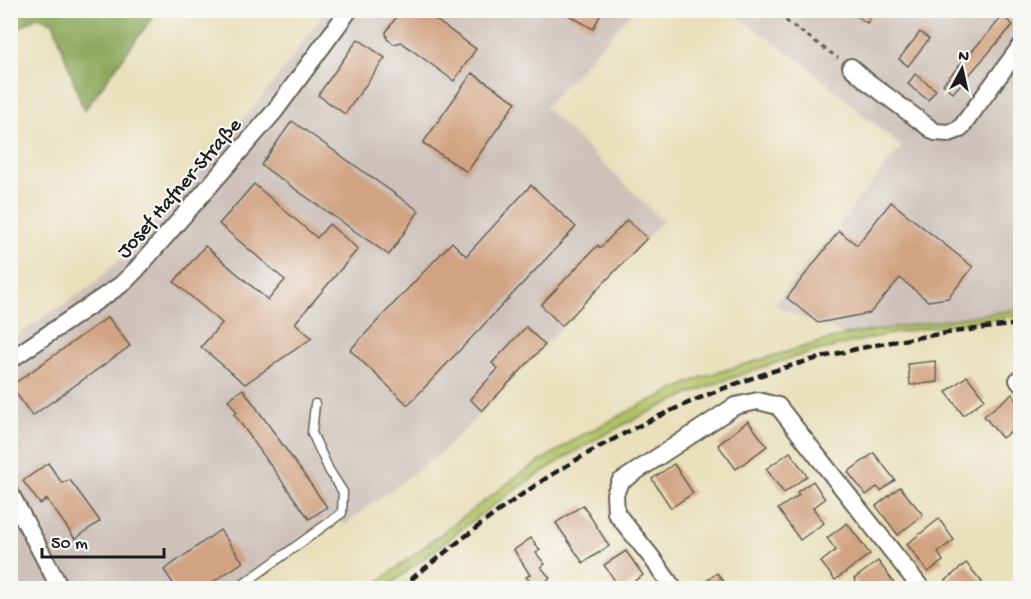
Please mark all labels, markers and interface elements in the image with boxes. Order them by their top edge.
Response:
north arrow [932,39,992,99]
text: N [957,47,971,68]
street label: Josef Hafner-Straße [113,113,249,265]
scale bar [42,521,164,559]
text: 50 m [51,534,88,555]

